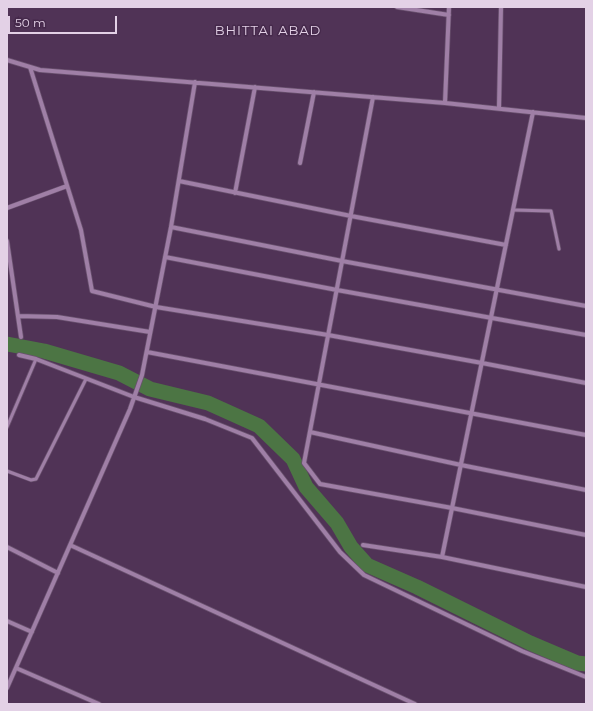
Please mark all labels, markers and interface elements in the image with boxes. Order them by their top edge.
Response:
scale bar [10,8,119,34]
text: 50 m [15,15,46,30]
district label: BHITTAI ABAD [215,23,321,39]

